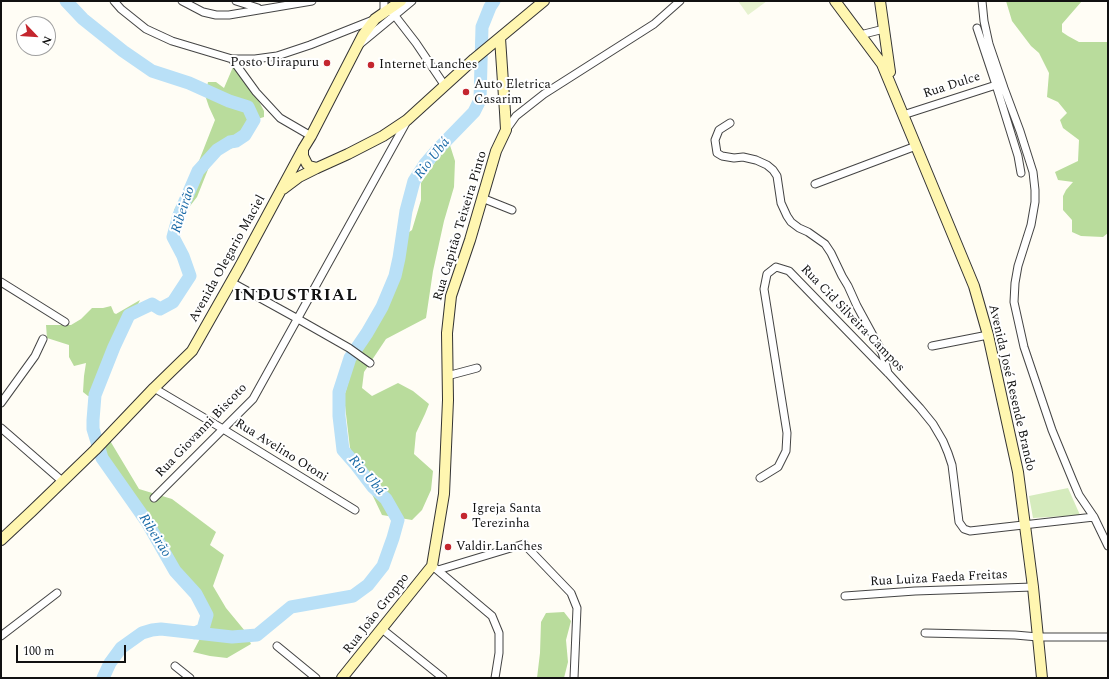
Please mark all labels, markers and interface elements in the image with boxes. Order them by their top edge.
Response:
north arrow [16,16,56,56]
text: N [37,33,56,49]
place label: Posto Uirapuru [230,55,319,71]
place label: Internet Lanches [379,57,477,73]
marker: Posto Uirapuru [322,58,332,68]
marker: Internet Lanches [366,60,376,70]
street label: Rua Dulce [921,69,983,103]
place label: Auto Eletrica Casarim [474,77,551,108]
marker: Auto Eletrica Casarim [461,87,471,97]
water label: Rio Ubá [412,135,454,183]
street label: Rua Capitão Teixeira Pinto [431,149,491,303]
water label: Ribeirão [169,184,199,236]
street label: Avenida Olegario Maciel [187,193,269,325]
street label: Rua Cid Silveira Campos [797,262,907,376]
district label: INDUSTRIAL [234,287,358,307]
street label: Avenida José Resende Brando [984,303,1038,473]
street label: Rua Giovanni Biscoto [153,381,251,481]
street label: Rua Avelino Otoni [232,416,330,486]
water label: Rio Ubá [344,453,388,499]
place label: Igreja Santa Terezinha [472,501,541,532]
water label: Ribeirão [134,511,174,561]
marker: Igreja Santa Terezinha [459,511,469,521]
place label: Valdir Lanches [456,539,543,555]
marker: Valdir Lanches [443,542,453,552]
street label: Rua Luiza Faeda Freitas [870,568,1008,590]
street label: Rua João Groppo [341,571,413,657]
scale bar [18,637,128,663]
text: 100 m [23,642,54,661]

